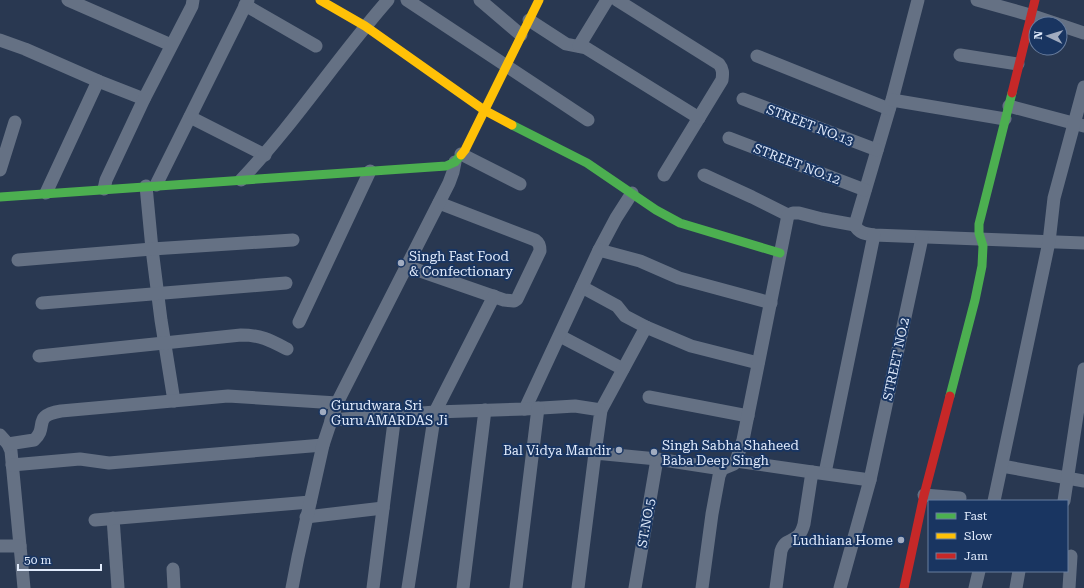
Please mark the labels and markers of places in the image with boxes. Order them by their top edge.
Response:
place label: Singh Fast Food & Confectionary [409,249,513,279]
marker: Singh Fast Food & Confectionary [396,258,406,268]
place label: Gurudwara Sri Guru AMARDAS Ji [331,398,448,428]
marker: Gurudwara Sri Guru AMARDAS Ji [318,407,328,417]
place label: Singh Sabha Shaheed Baba Deep Singh [662,438,799,468]
place label: Bal Vidya Mandir [503,443,612,458]
marker: Bal Vidya Mandir [614,445,624,455]
marker: Singh Sabha Shaheed Baba Deep Singh [649,447,659,457]
place label: Ludhiana Home [793,533,893,548]
marker: Ludhiana Home [896,535,906,545]

